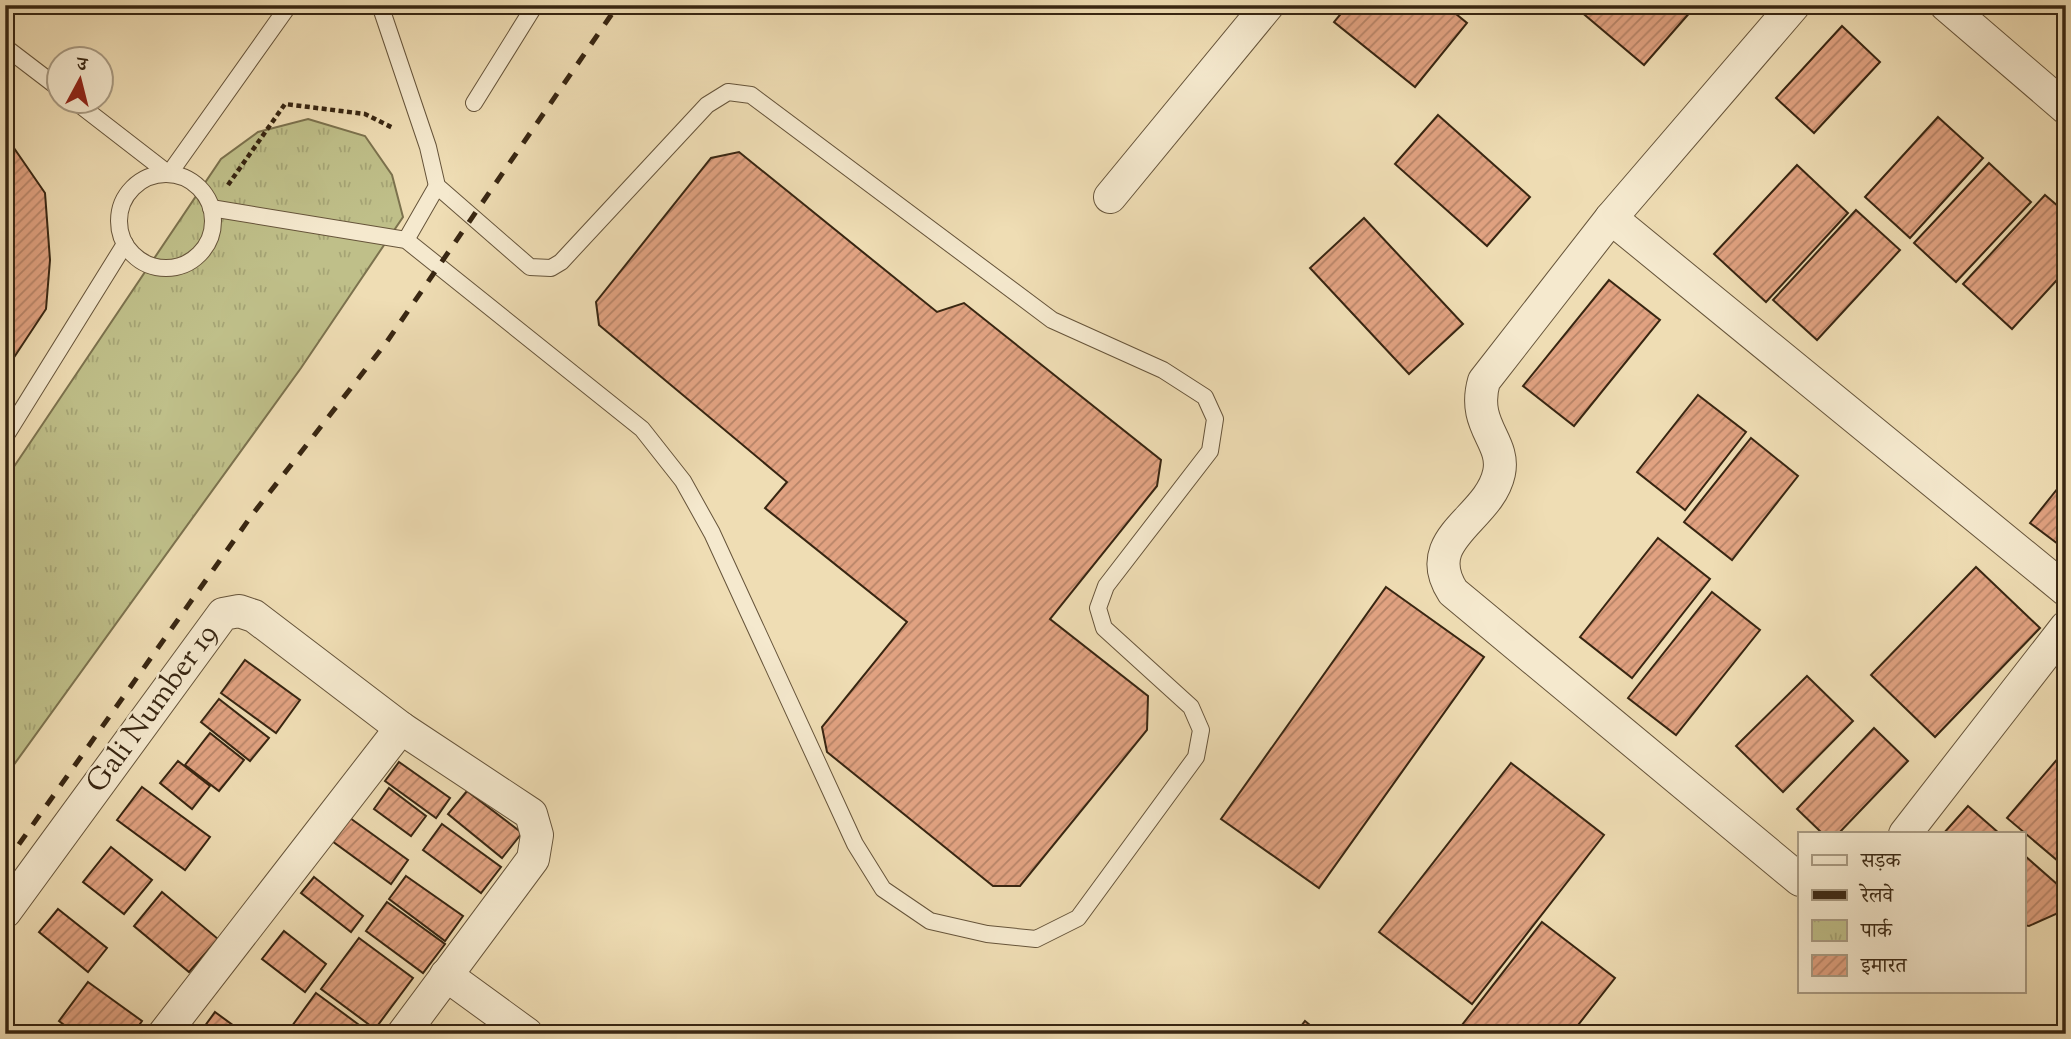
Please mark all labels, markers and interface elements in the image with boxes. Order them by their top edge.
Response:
north arrow [46,46,116,116]
text: उ [73,51,90,80]
street label: Gali Number 19 [77,616,229,802]
legend [1798,832,2025,993]
text: सड़क [1860,847,1901,877]
text: रेलवे [1858,882,1895,912]
text: पार्क [1860,917,1893,947]
text: इमारत [1860,952,1908,982]

